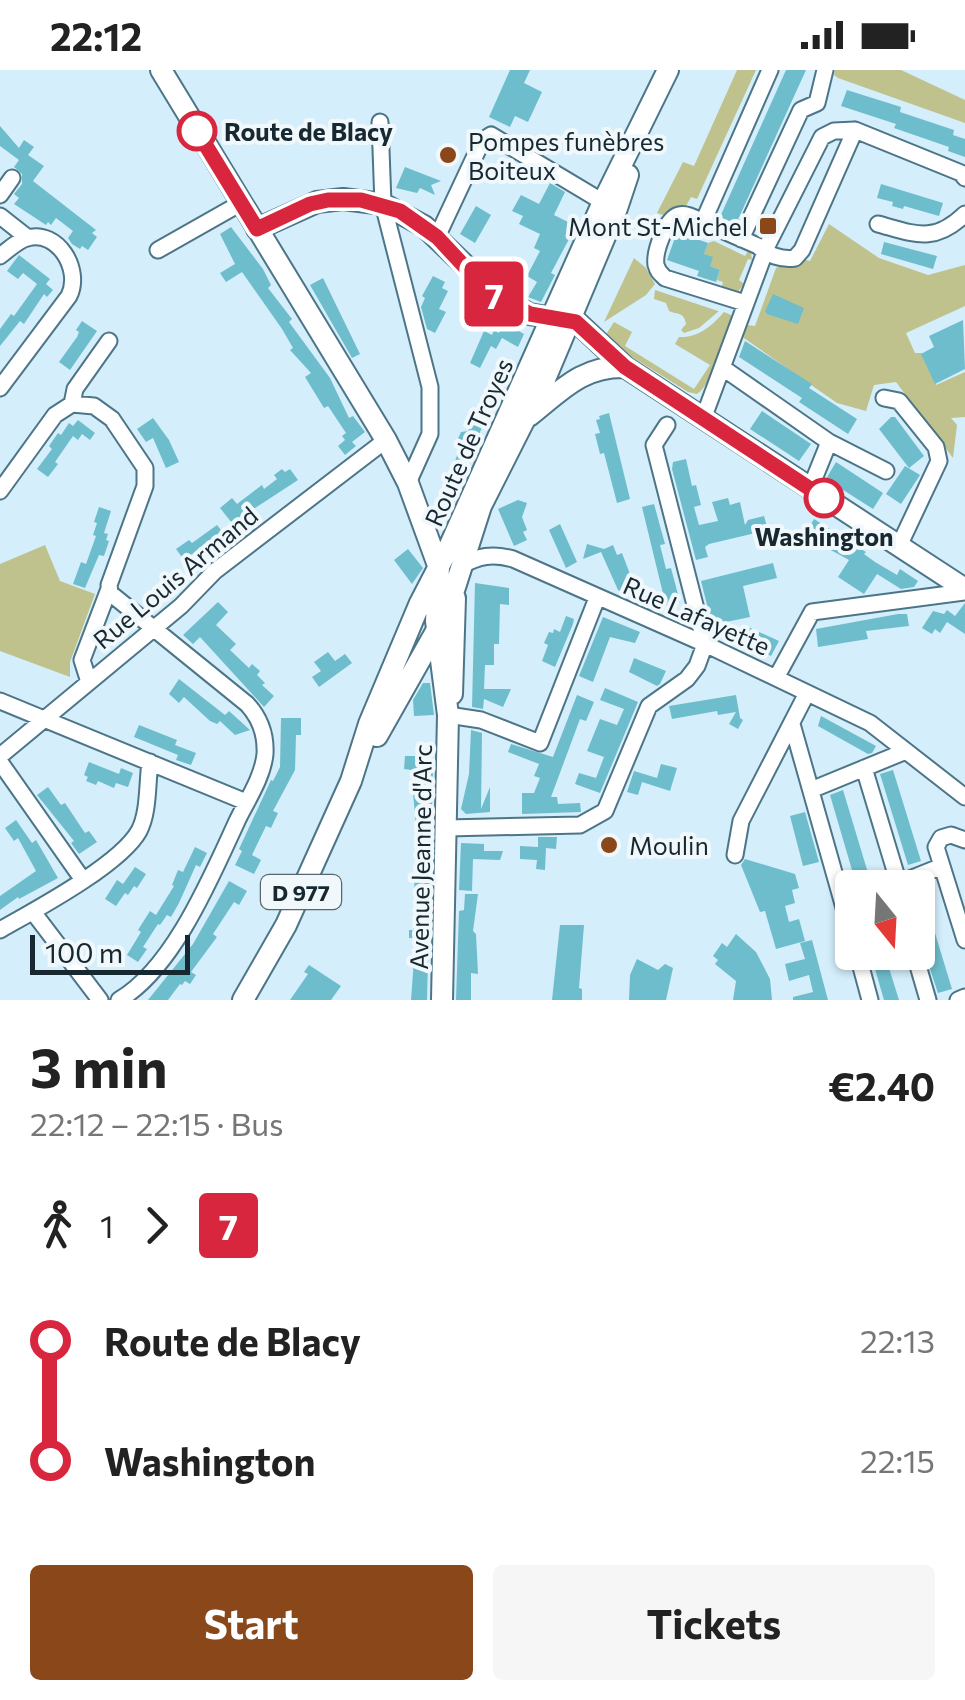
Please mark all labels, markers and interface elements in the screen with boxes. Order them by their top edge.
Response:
text: 22:12 [50,12,142,59]
marker: Route de Blacy [178,112,216,150]
place label: Route de Blacy [224,116,393,146]
place label: Pompes funèbres Boiteux [468,126,664,185]
marker: Pompes funèbres Boiteux [437,144,459,166]
place label: Mont St-Michel [568,211,748,241]
marker: Mont St-Michel [757,215,779,237]
line badge: 7 [462,262,526,326]
text: 7 [484,273,504,316]
street label: Route de Troyes [418,354,518,530]
marker: Washington [805,479,843,517]
street label: Rue Louis Armand [87,500,263,654]
place label: Washington [754,521,894,551]
street label: Rue Lafayette [619,569,775,661]
street label: Avenue Jeanne d'Arc [403,744,437,970]
place label: Moulin [629,830,709,860]
marker: Moulin [598,834,620,856]
north arrow [835,870,935,970]
map controls [835,870,935,970]
road number: D 977 [261,875,341,909]
scale bar [30,930,190,974]
text: 100 m [45,935,123,969]
text: 3 min [30,1032,168,1099]
text: €2.40 [828,1062,935,1109]
text: 22:12 – 22:15 · Bus [30,1103,284,1143]
icon: walk [30,1198,85,1253]
icon: forward [129,1198,184,1253]
text: 7 [219,1204,238,1247]
text: 1 [100,1205,114,1245]
text: Route de Blacy [104,1317,361,1364]
text: 22:13 [860,1320,935,1360]
text: Washington [104,1437,315,1484]
text: 22:15 [860,1440,935,1480]
button: Start [30,1565,473,1680]
button: Tickets [493,1565,935,1680]

